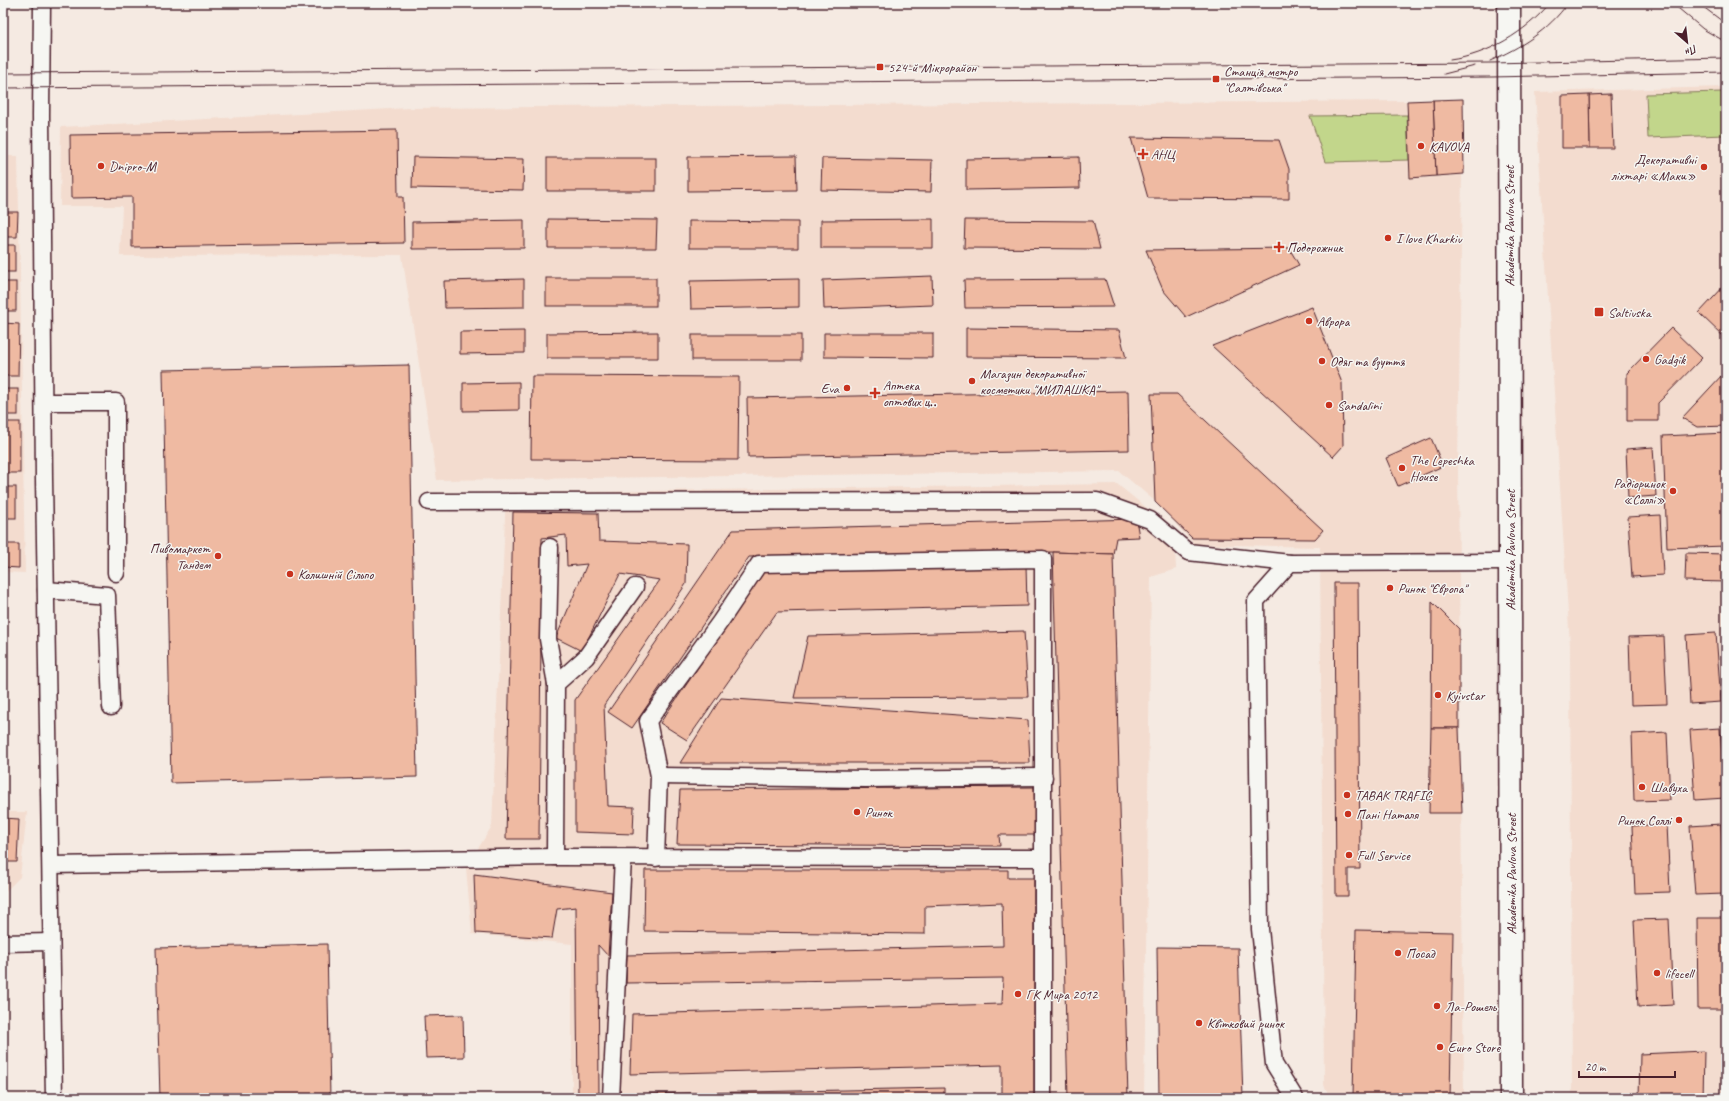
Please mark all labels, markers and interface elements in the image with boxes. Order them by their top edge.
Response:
north arrow [1667,22,1707,62]
text: Пн [1682,42,1700,60]
place label: 524-й Мікрорайон [888,59,978,76]
marker: 524-й Мікрорайон [875,62,885,72]
place label: Станція метро "Салтівська" [1224,63,1298,96]
marker: Станція метро "Салтівська" [1211,74,1221,84]
place label: KAVOVA [1429,138,1470,155]
marker: KAVOVA [1416,141,1426,151]
place label: АНЦ [1151,146,1177,163]
marker: АНЦ [1138,149,1148,159]
place label: Декоративні ліхтарі «Маки» [1611,151,1698,184]
place label: Dnipro-M [109,158,158,175]
marker: Dnipro-M [96,161,106,171]
marker: Декоративні ліхтарі «Маки» [1699,162,1709,172]
street label: Akademika Pavlova Street [1501,164,1518,286]
place label: I love Kharkiv [1396,230,1463,247]
marker: I love Kharkiv [1383,233,1393,243]
place label: Подорожник [1287,239,1344,256]
marker: Подорожник [1274,242,1284,252]
place label: Saltivska [1608,304,1652,321]
marker: Saltivska [1593,306,1605,318]
place label: Аврора [1317,313,1351,330]
marker: Аврора [1304,316,1314,326]
place label: Gadgik [1654,351,1686,368]
place label: Одяг та взуття [1330,353,1405,370]
marker: Gadgik [1641,354,1651,364]
marker: Одяг та взуття [1317,356,1327,366]
place label: Магазин декоративної косметики "МИЛАШКА" [980,365,1101,398]
marker: Магазин декоративної косметики "МИЛАШКА" [967,376,977,386]
place label: Аптека оптових ц‥ [883,377,937,410]
place label: Eva [821,380,840,397]
marker: Eva [842,383,852,393]
marker: Аптека оптових ц‥ [870,388,880,398]
place label: Sandalini [1337,397,1383,414]
marker: Sandalini [1324,400,1334,410]
place label: The Lepeshka House [1410,452,1475,485]
marker: The Lepeshka House [1397,463,1407,473]
place label: Радіоринок «Соллі» [1613,475,1666,508]
marker: Радіоринок «Соллі» [1668,486,1678,496]
street label: Akademika Pavlova Street [1502,488,1519,610]
place label: Пивомаркет Тандем [150,540,212,573]
marker: Пивомаркет Тандем [213,551,223,561]
place label: Колишній Сільпо [298,566,375,583]
marker: Колишній Сільпо [285,569,295,579]
place label: Ринок "Європа" [1398,580,1469,597]
marker: Ринок "Європа" [1385,583,1395,593]
place label: Kyivstar [1446,687,1486,704]
marker: Kyivstar [1433,690,1443,700]
place label: Шавуха [1650,779,1688,796]
marker: Шавуха [1637,782,1647,792]
place label: TABAK TRAFIC [1355,787,1432,804]
marker: TABAK TRAFIC [1342,790,1352,800]
place label: Ринок [865,804,894,821]
place label: Пані Наталя [1356,806,1419,823]
marker: Ринок [852,807,862,817]
marker: Пані Наталя [1343,809,1353,819]
street label: Akademika Pavlova Street [1503,812,1520,934]
place label: Ринок Соллі [1617,812,1673,829]
marker: Ринок Соллі [1674,815,1684,825]
place label: Full Service [1357,847,1411,864]
marker: Full Service [1344,850,1354,860]
place label: Посад [1406,945,1436,962]
marker: Посад [1393,948,1403,958]
place label: lifecell [1665,965,1696,982]
marker: lifecell [1652,968,1662,978]
place label: ГК Мира 2012 [1026,986,1099,1003]
marker: ГК Мира 2012 [1013,989,1023,999]
place label: Ла-Рошель [1445,998,1498,1015]
marker: Ла-Рошель [1432,1001,1442,1011]
place label: Квітковий ринок [1207,1015,1285,1032]
marker: Квітковий ринок [1194,1018,1204,1028]
place label: Euro Store [1448,1039,1501,1056]
marker: Euro Store [1435,1042,1445,1052]
scale bar [1579,1053,1675,1079]
text: 20 m [1585,1059,1607,1075]

